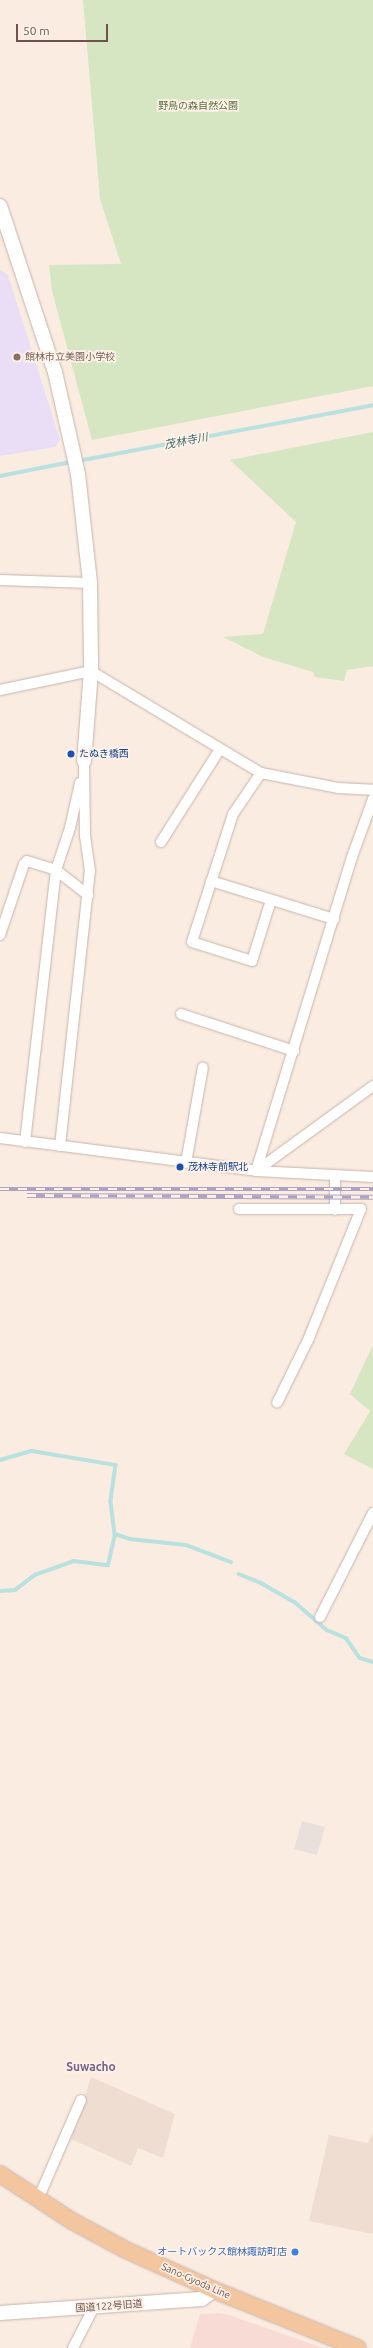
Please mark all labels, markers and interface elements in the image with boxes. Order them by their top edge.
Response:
scale bar [18,16,110,42]
text: 50 m [23,24,50,37]
park label: 野鳥の森自然公園 [158,100,238,112]
place label: 館林市立美園小学校 [25,351,115,363]
marker: 館林市立美園小学校 [12,352,22,362]
water label: 茂林寺川 [163,430,209,452]
place label: たぬき橋西 [79,748,129,760]
marker: たぬき橋西 [66,749,76,759]
place label: 茂林寺前駅北 [188,1161,248,1173]
marker: 茂林寺前駅北 [175,1162,185,1172]
district label: Suwacho [66,2060,116,2074]
place label: オートバックス館林諏訪町店 [157,2246,287,2258]
marker: オートバックス館林諏訪町店 [290,2247,300,2257]
street label: Sano-Gyoda Line [160,2260,232,2302]
street label: 国道122号旧道 [75,2298,143,2314]

